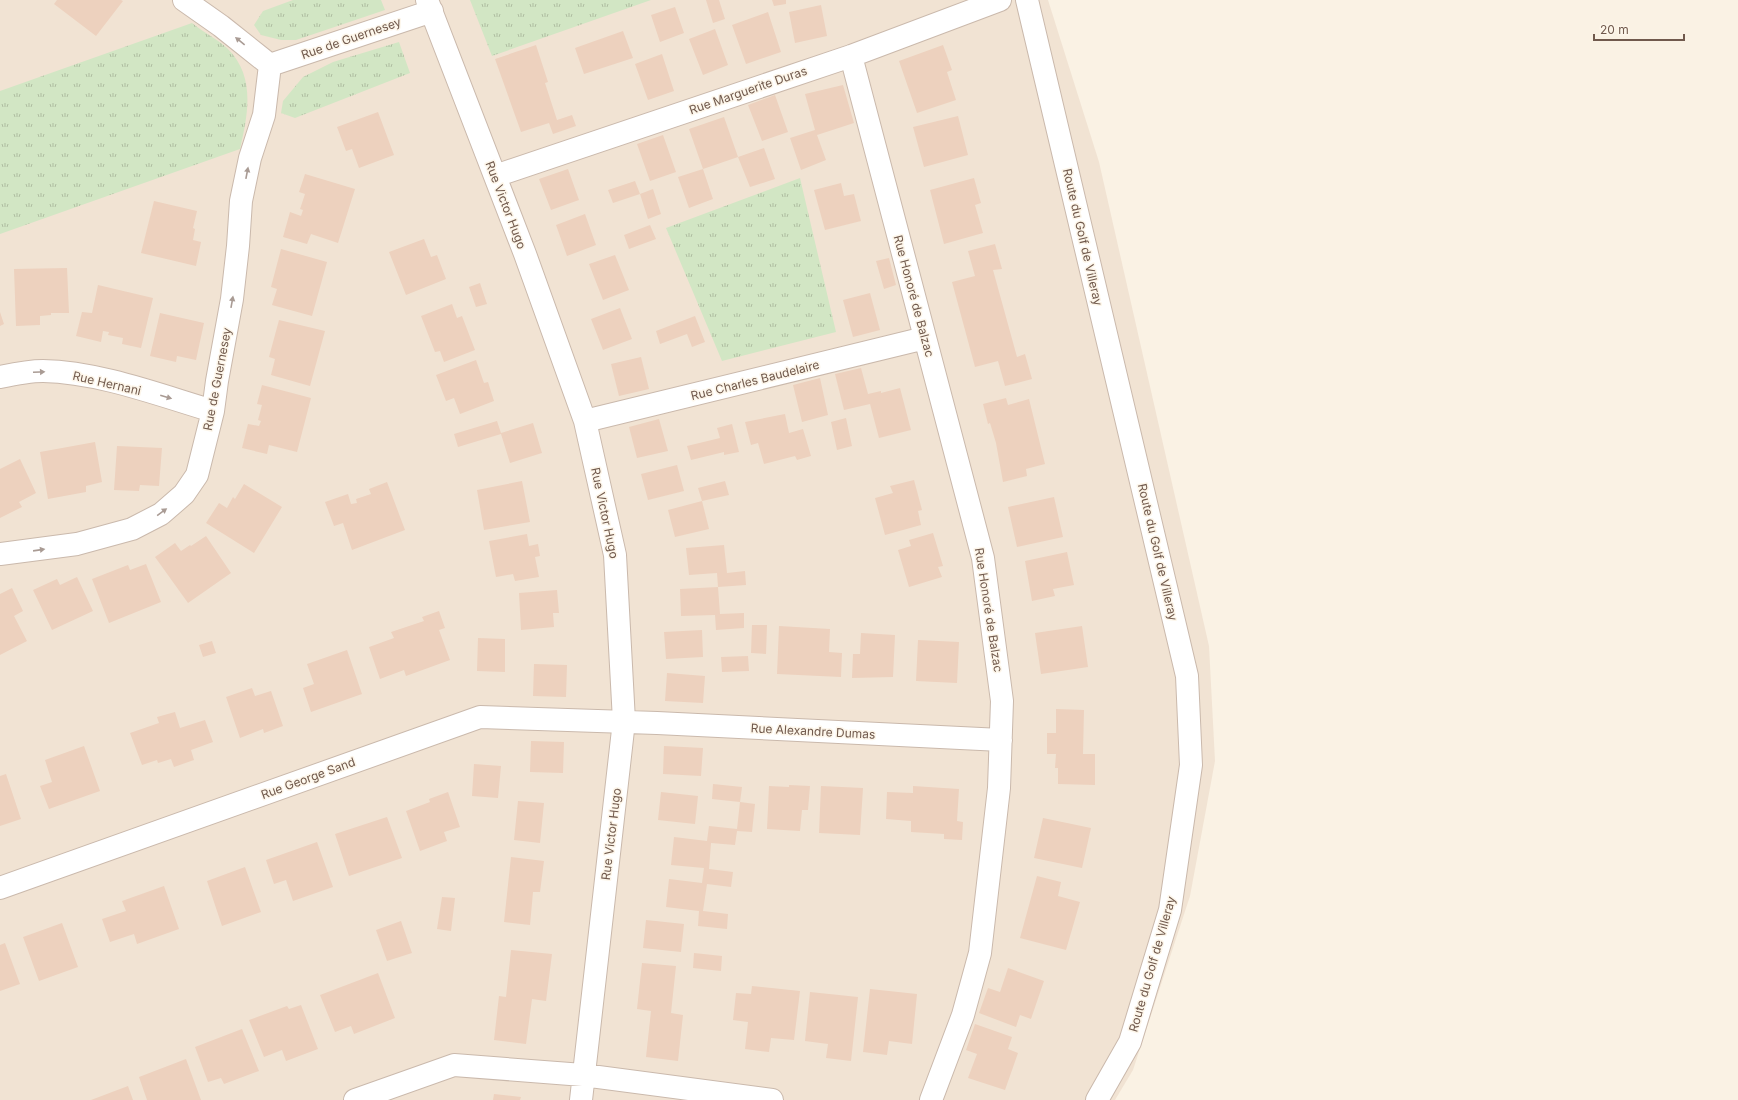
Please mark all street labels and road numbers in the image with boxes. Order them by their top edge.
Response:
street label: Rue de Guernesey [299,14,403,62]
street label: Rue Marguerite Duras [687,63,809,117]
street label: Rue Victor Hugo [482,159,530,251]
street label: Route du Golf de Villeray [1060,167,1106,307]
street label: Rue Honoré de Balzac [890,233,938,359]
street label: Rue de Guernesey [200,326,234,432]
street label: Rue Charles Baudelaire [689,357,821,403]
street label: Rue Hernani [71,368,143,398]
street label: Rue Victor Hugo [588,466,622,560]
street label: Route du Golf de Villeray [1135,482,1181,622]
street label: Rue Honoré de Balzac [972,547,1006,673]
street label: Rue Alexandre Dumas [750,720,876,742]
street label: Rue George Sand [259,754,357,802]
street label: Rue Victor Hugo [598,787,624,881]
street label: Route du Golf de Villeray [1125,894,1179,1033]

